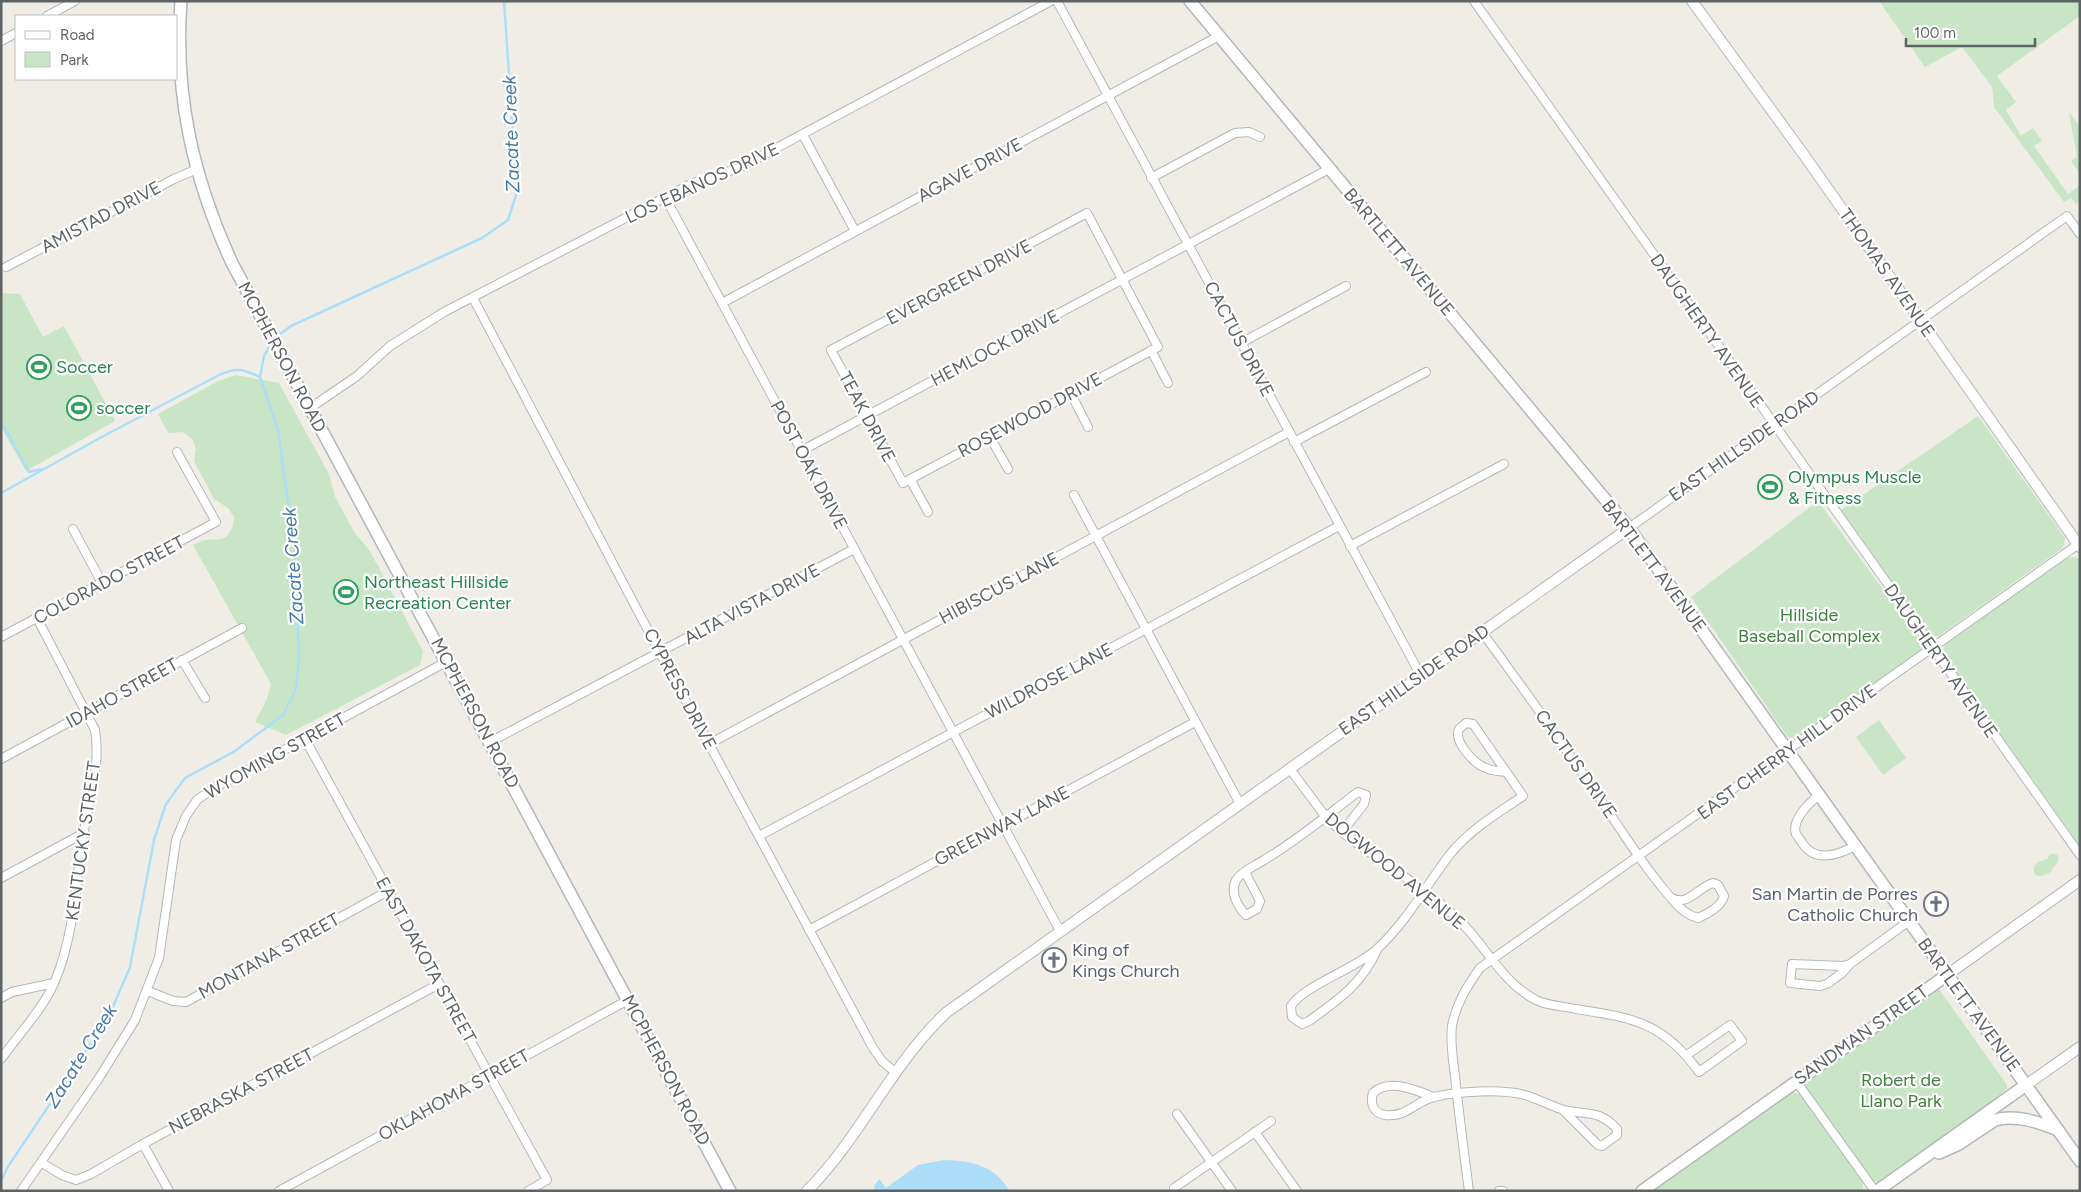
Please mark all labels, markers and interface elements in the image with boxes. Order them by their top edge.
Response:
legend [15,15,178,80]
scale bar [1906,15,2035,47]
text: 100 m [1914,24,1956,42]
text: Road [60,26,95,44]
text: Park [60,51,89,69]
water label: Zacate Creek [497,74,525,193]
street label: AGAVE DRIVE [914,133,1026,207]
street label: LOS EBANOS DRIVE [621,138,783,228]
street label: AMISTAD DRIVE [37,176,165,258]
street label: BARTLETT AVENUE [1339,183,1459,321]
street label: THOMAS AVENUE [1834,204,1940,342]
street label: EVERGREEN DRIVE [883,234,1035,330]
street label: DAUGHERTY AVENUE [1645,250,1769,412]
street label: MCPHERSON ROAD [233,278,331,436]
street label: CACTUS DRIVE [1199,278,1279,400]
street label: HEMLOCK DRIVE [927,305,1063,391]
sports icon: Soccer [26,354,52,380]
place label: Soccer [56,356,113,378]
street label: TEAK DRIVE [834,368,900,466]
street label: ROSEWOOD DRIVE [954,368,1106,462]
street label: EAST HILLSIDE ROAD [1665,386,1823,506]
sports icon: soccer [66,395,92,421]
place label: soccer [96,397,150,419]
street label: POST OAK DRIVE [766,397,852,533]
place label: Olympus Muscle & Fitness [1788,466,1922,509]
sports icon: Olympus Muscle & Fitness [1757,474,1783,500]
street label: BARTLETT AVENUE [1597,495,1711,637]
water label: Zacate Creek [277,506,309,625]
street label: COLORADO STREET [30,531,188,629]
street label: HIBISCUS LANE [935,547,1063,629]
street label: ALTA VISTA DRIVE [680,559,824,649]
place label: Northeast Hillside Recreation Center [364,571,511,614]
sports icon: Northeast Hillside Recreation Center [333,579,359,605]
street label: DAUGHERTY AVENUE [1879,580,2003,742]
park label: Hillside Baseball Complex [1738,604,1881,647]
street label: EAST HILLSIDE ROAD [1335,620,1493,740]
street label: CYPRESS DRIVE [639,624,721,754]
street label: MCPHERSON ROAD [426,634,524,792]
street label: WILDROSE LANE [981,638,1117,724]
street label: IDAHO STREET [62,653,182,733]
street label: EAST CHERRY HILL DRIVE [1693,679,1881,825]
street label: CACTUS DRIVE [1530,705,1622,823]
street label: WYOMING STREET [201,708,349,804]
street label: KENTUCKY STREET [61,760,105,922]
street label: GREENWAY LANE [930,781,1074,871]
street label: DOGWOOD AVENUE [1320,808,1470,934]
street label: EAST DAKOTA STREET [371,873,481,1047]
place label: San Martin de Porres Catholic Church [1751,883,1918,926]
church icon: San Martin de Porres Catholic Church [1923,891,1949,917]
street label: MONTANA STREET [195,908,344,1004]
street label: BARTLETT AVENUE [1913,934,2025,1076]
place label: King of Kings Church [1072,939,1180,982]
church icon: King of Kings Church [1041,947,1067,973]
street label: SANDMAN STREET [1790,980,1932,1090]
street label: MCPHERSON ROAD [617,991,715,1149]
water label: Zacate Creek [40,999,122,1112]
street label: NEBRASKA STREET [165,1043,317,1139]
street label: OKLAHOMA STREET [375,1044,533,1146]
park label: Robert de Llano Park [1860,1069,1942,1112]

